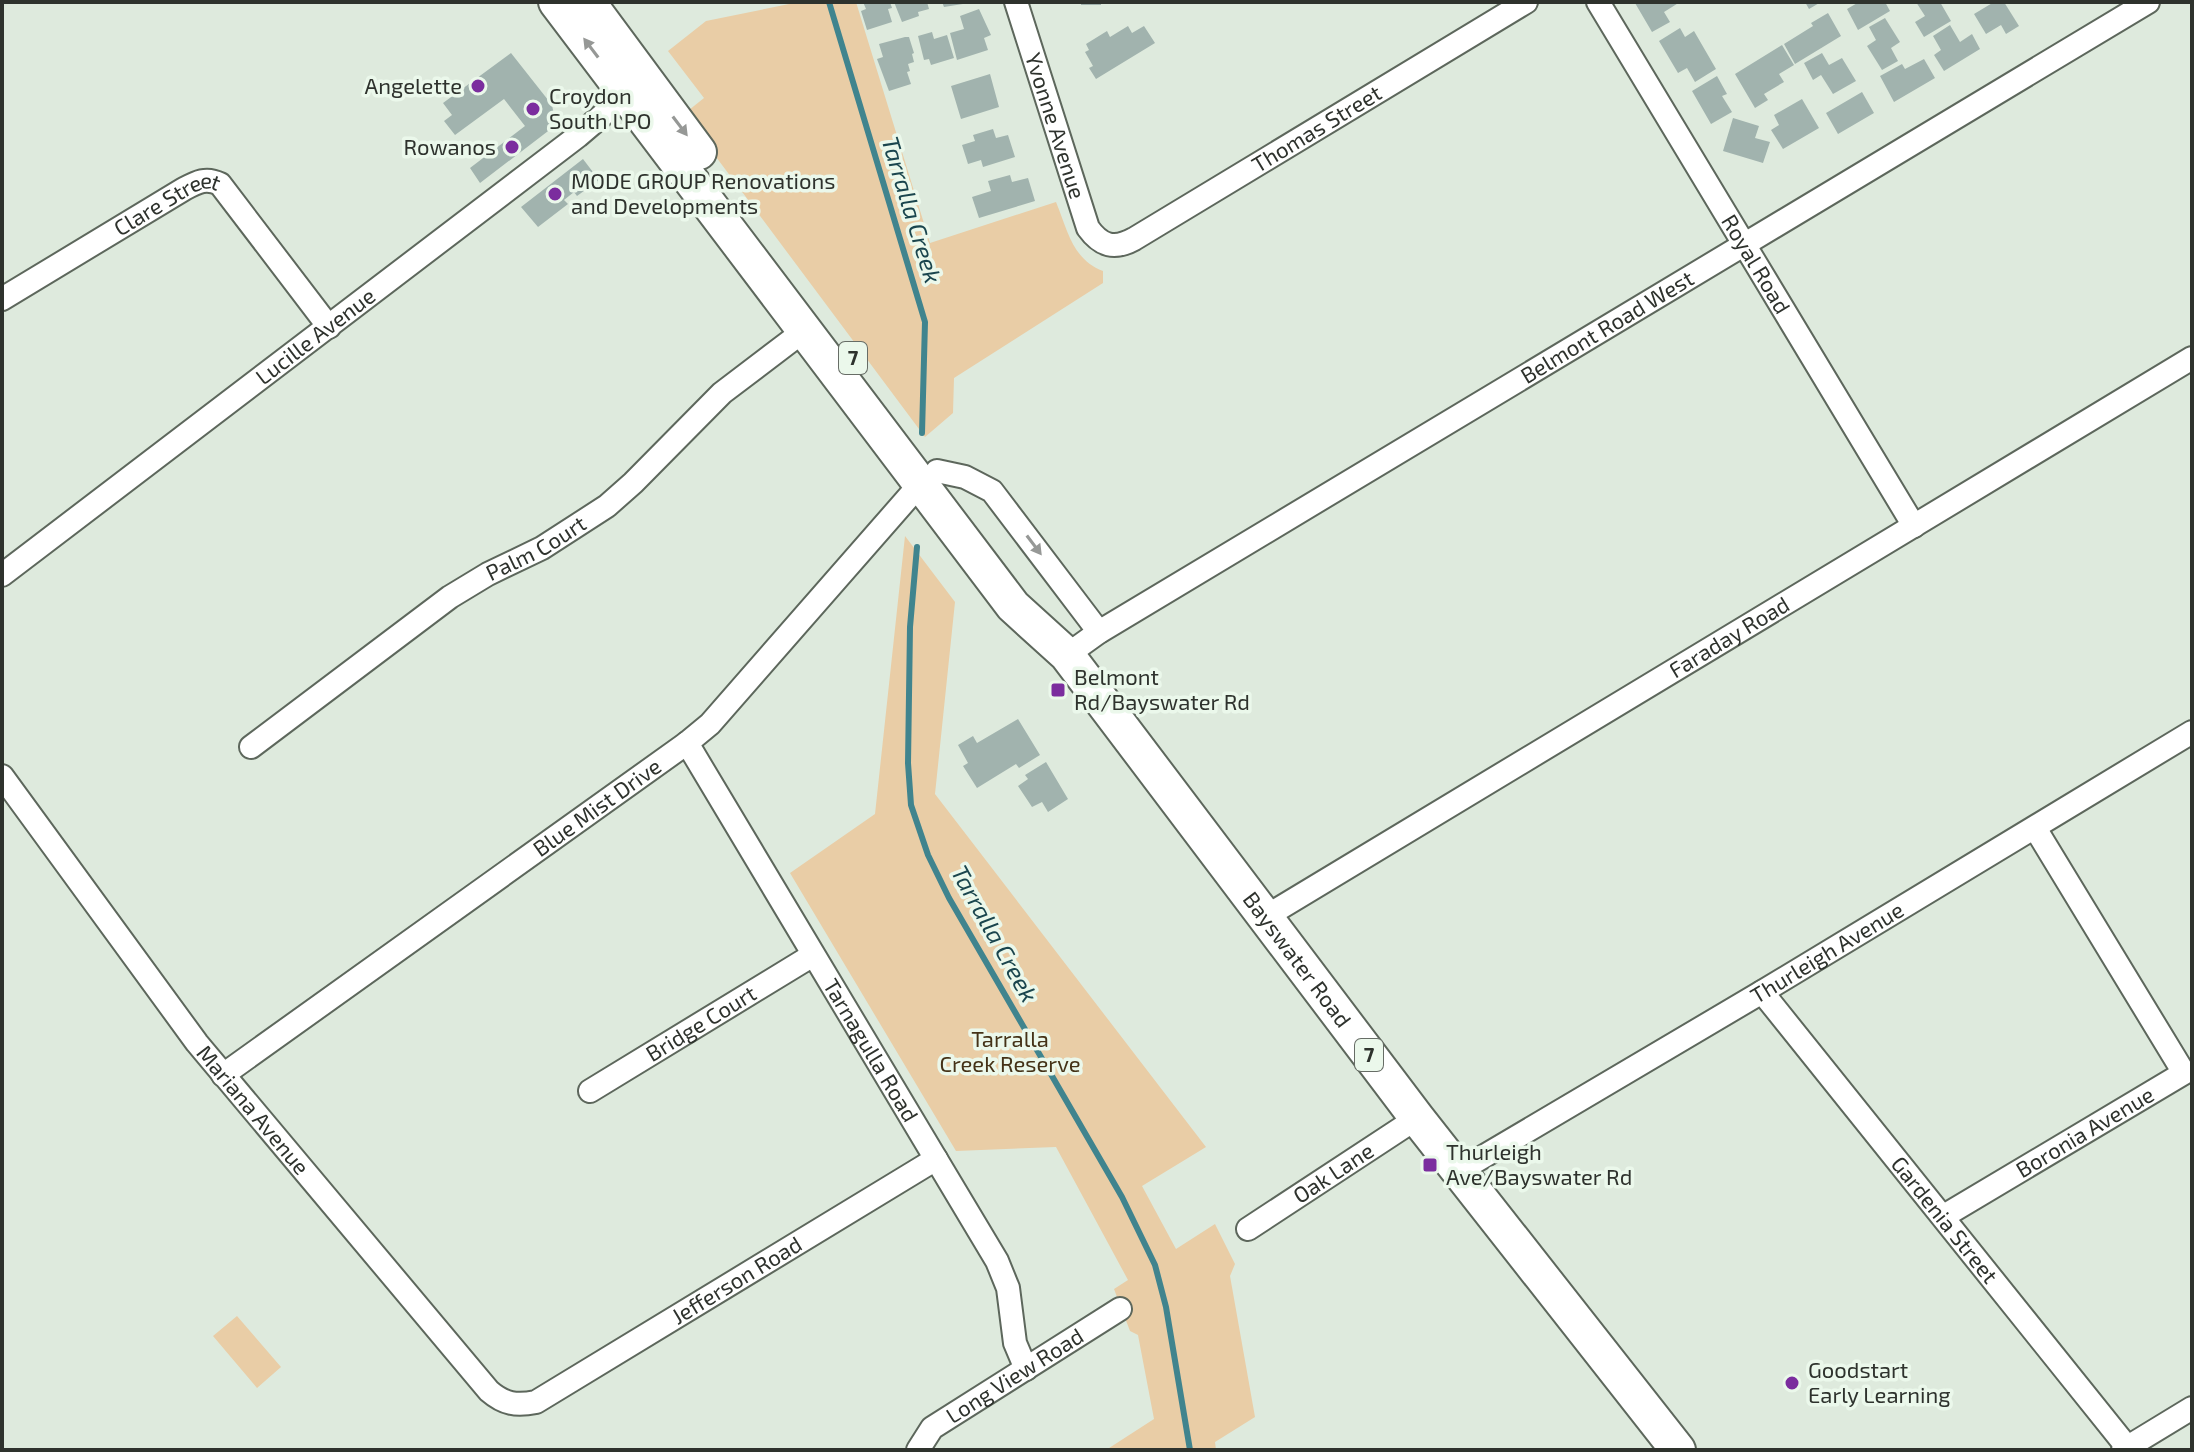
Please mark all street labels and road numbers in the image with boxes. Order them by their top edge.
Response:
street label: Yvonne Avenue [1021,49,1092,202]
street label: Thomas Street [1247,79,1386,177]
street label: Clare Street [109,166,225,240]
street label: Royal Road [1717,209,1797,318]
street label: Belmont Road West [1515,264,1698,388]
street label: Lucille Avenue [250,282,380,389]
road number: 7 [839,342,867,374]
street label: Palm Court [481,509,590,585]
street label: Faraday Road [1664,590,1793,682]
street label: Blue Mist Drive [528,752,665,861]
street label: Bayswater Road [1238,886,1357,1032]
street label: Thurleigh Avenue [1745,896,1908,1008]
street label: Tarnagulla Road [819,973,924,1126]
street label: Bridge Court [641,979,760,1066]
street label: Mariana Avenue [192,1039,316,1179]
road number: 7 [1355,1039,1383,1071]
street label: Boronia Avenue [2011,1080,2158,1182]
street label: Oak Lane [1288,1136,1378,1208]
street label: Gardenia Street [1887,1150,2004,1288]
street label: Jefferson Road [666,1230,806,1329]
street label: Long View Road [941,1322,1088,1428]

